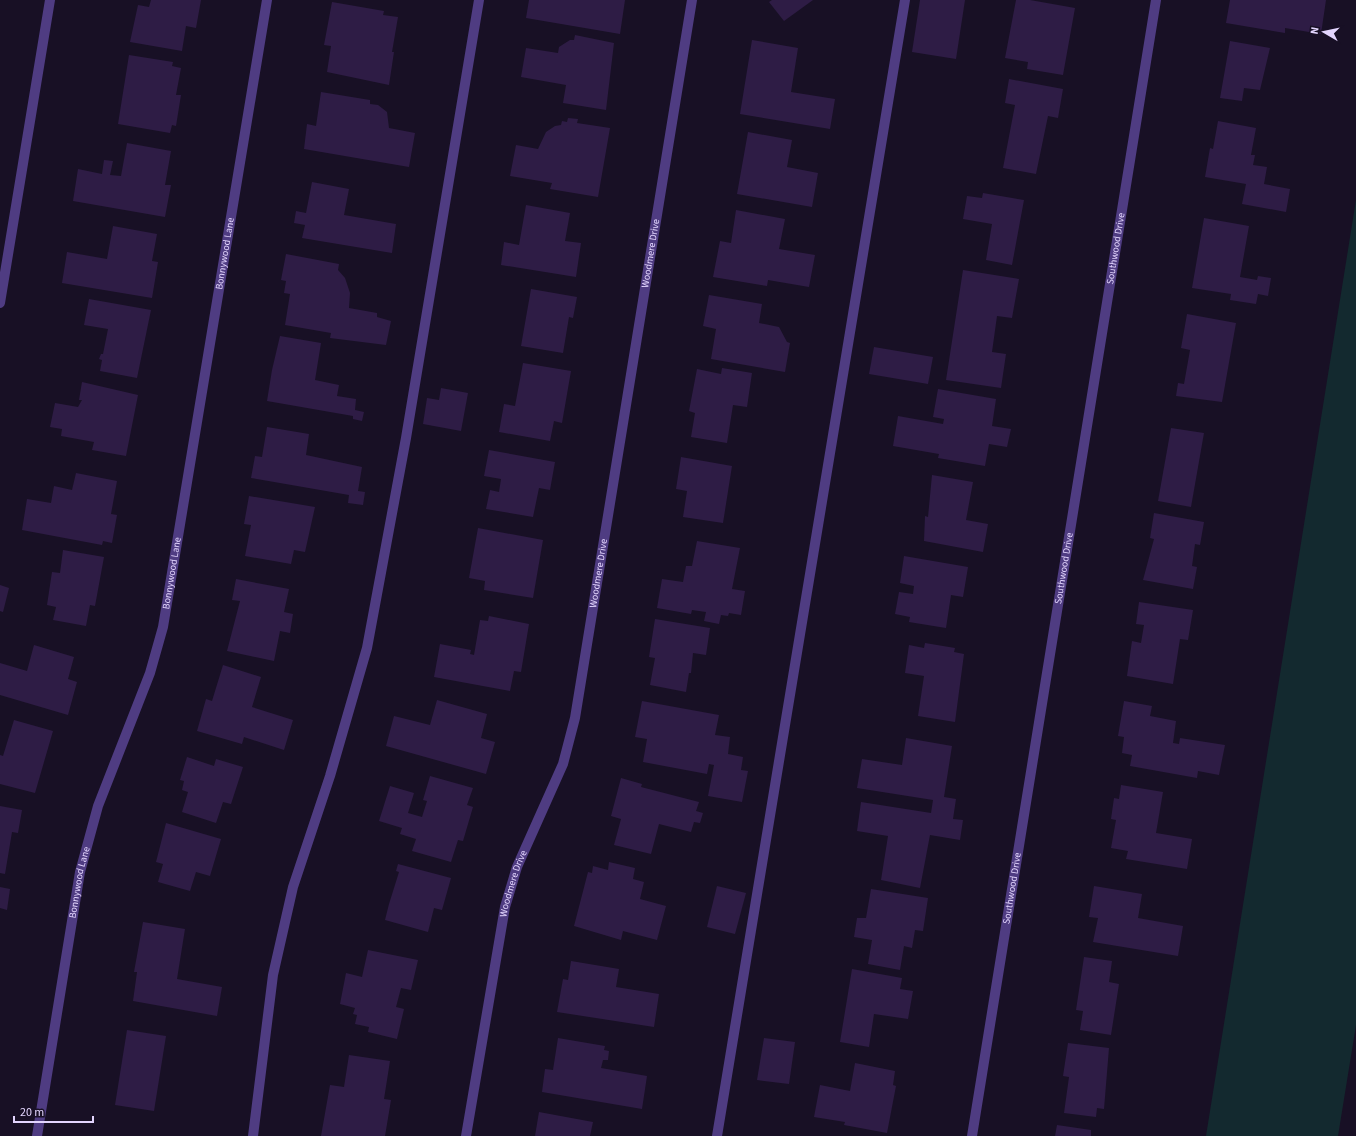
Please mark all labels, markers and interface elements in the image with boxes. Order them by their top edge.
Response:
north arrow [1304,12,1344,52]
text: N [1307,26,1323,35]
street label: Southwood Drive [1103,212,1128,285]
street label: Bonnywood Lane [212,216,238,291]
street label: Woodmere Drive [638,218,663,289]
street label: Southwood Drive [1051,532,1077,605]
street label: Bonnywood Lane [159,536,185,610]
street label: Woodmere Drive [586,538,611,609]
street label: Bonnywood Lane [66,845,94,919]
street label: Woodmere Drive [496,848,531,918]
street label: Southwood Drive [999,851,1025,925]
scale bar [14,1098,93,1124]
text: 20 m [20,1104,44,1121]

